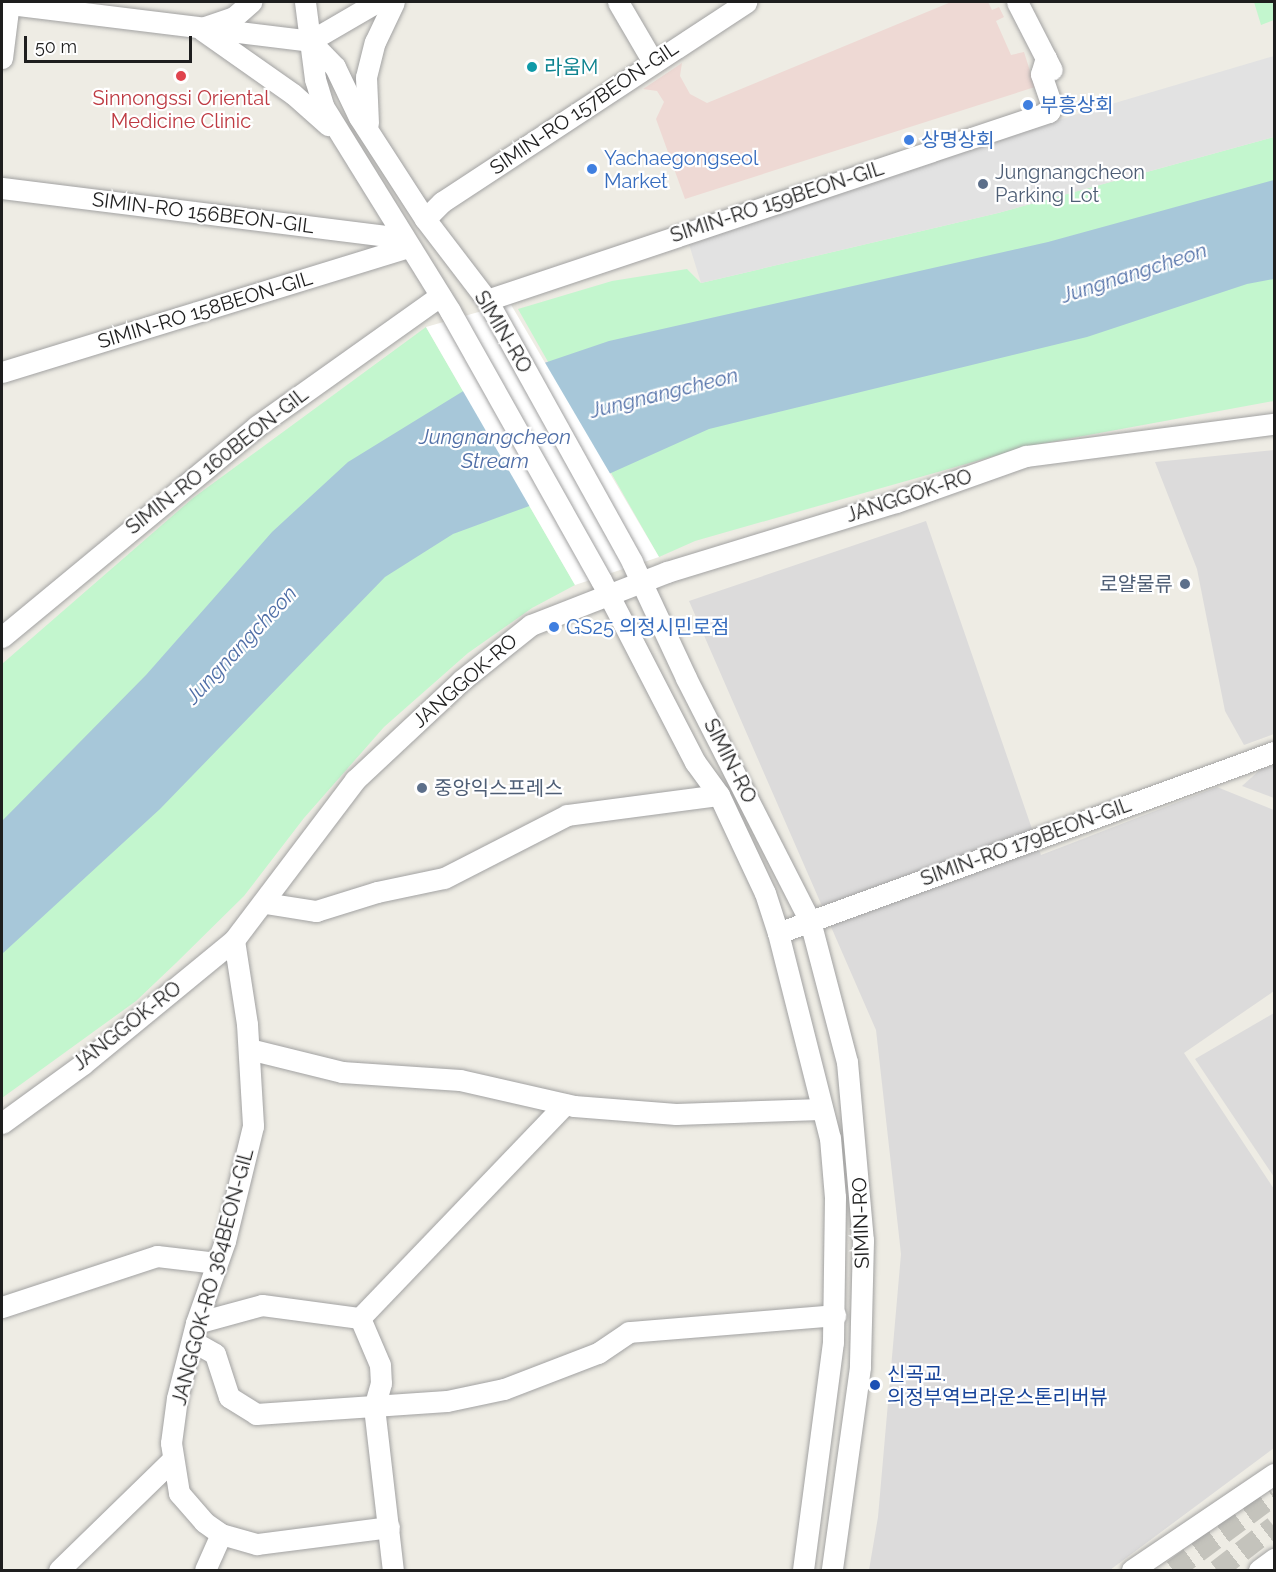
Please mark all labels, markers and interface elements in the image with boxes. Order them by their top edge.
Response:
scale bar [27,24,195,62]
text: 50 m [35,36,77,57]
street label: SIMIN-RO 157BEON-GIL [485,36,683,180]
place label: 라움M [544,55,598,79]
marker: 라움M [525,60,539,74]
marker: Sinnongssi Oriental Medicine Clinic [172,67,190,85]
place label: Sinnongssi Oriental Medicine Clinic [92,87,270,134]
place label: 부흥상회 [1040,93,1114,117]
marker: 부흥상회 [1021,98,1035,112]
place label: 상명상회 [921,128,995,152]
marker: 상명상회 [902,133,916,147]
place label: Yachaegongseol Market [604,146,758,193]
street label: SIMIN-RO 159BEON-GIL [667,156,887,248]
place label: Jungnangcheon Parking Lot [995,160,1145,207]
marker: Yachaegongseol Market [585,162,599,176]
marker: Jungnangcheon Parking Lot [976,177,990,191]
street label: SIMIN-RO 156BEON-GIL [91,187,315,239]
water label: Jungnangcheon [1058,238,1210,308]
street label: SIMIN-RO 158BEON-GIL [95,266,315,354]
street label: SIMIN-RO [469,287,537,377]
water label: Jungnangcheon [587,362,741,424]
street label: SIMIN-RO 160BEON-GIL [121,382,313,540]
water label: Jungnangcheon Stream [419,424,571,474]
street label: JANGGOK-RO [843,464,975,528]
place label: 로얄물류 [1099,572,1173,596]
marker: 로얄물류 [1178,577,1192,591]
water label: Jungnangcheon [180,581,302,709]
place label: GS25 의정시민로점 [566,615,729,639]
marker: GS25 의정시민로점 [547,620,561,634]
street label: JANGGOK-RO [408,629,522,733]
street label: SIMIN-RO [699,715,761,807]
place label: 중앙익스프레스 [434,776,563,800]
marker: 중앙익스프레스 [415,781,429,795]
street label: SIMIN-RO 179BEON-GIL [917,793,1135,891]
street label: JANGGOK-RO [68,976,186,1076]
street label: JANGGOK-RO 364BEON-GIL [167,1146,259,1408]
street label: SIMIN-RO [847,1177,875,1269]
place label: 신곡교. 의정부역브라운스톤리버뷰 [887,1362,1108,1409]
marker: 신곡교. 의정부역브라운스톤리버뷰 [868,1378,882,1392]

